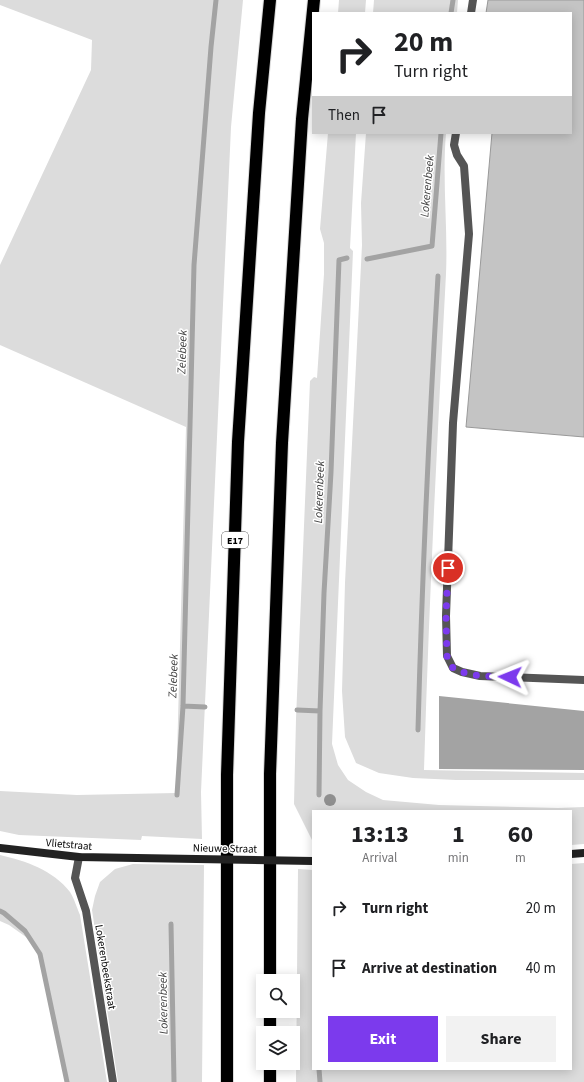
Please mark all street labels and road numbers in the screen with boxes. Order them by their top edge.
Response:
road number: E17 [222,532,248,548]
street label: Vlietstraat [45,835,93,854]
street label: Nieuwe Straat [193,840,258,857]
street label: Lokerenbeekstraat [91,924,120,1011]

